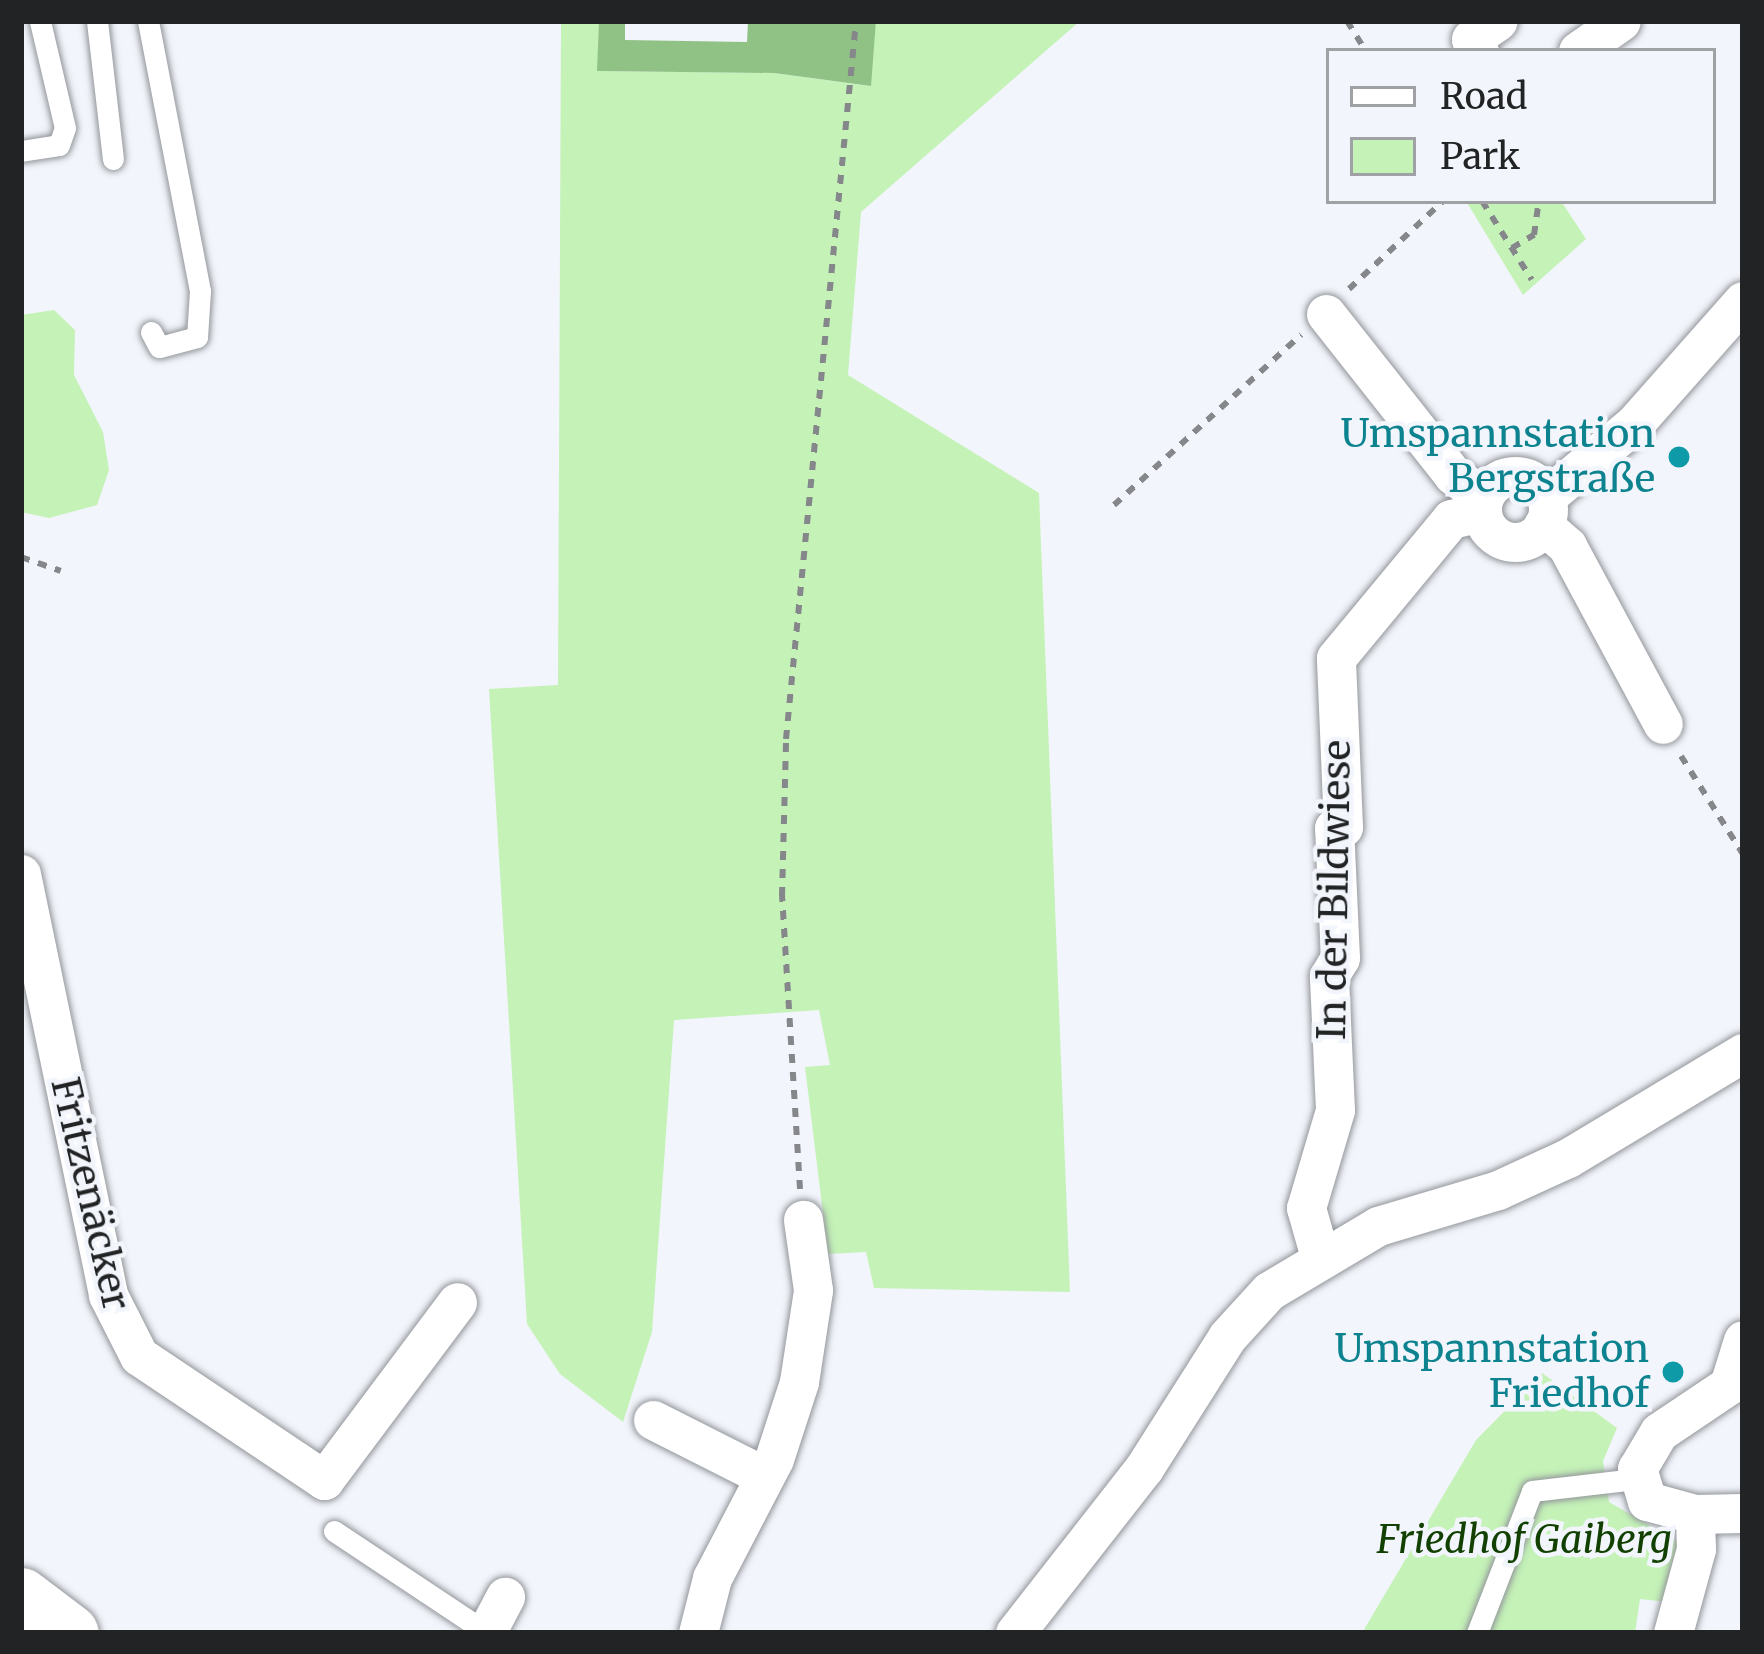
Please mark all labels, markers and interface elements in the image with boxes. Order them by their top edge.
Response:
legend [1326,48,1716,204]
text: Road [1440,74,1527,119]
text: Park [1440,134,1520,179]
place label: Umspannstation Bergstraße [1341,412,1655,503]
marker: Umspannstation Bergstraße [1666,444,1692,470]
street label: In der Bildwiese [1309,740,1361,1040]
street label: Fritzenäcker [41,1073,139,1315]
place label: Umspannstation Friedhof [1335,1327,1649,1418]
marker: Umspannstation Friedhof [1660,1359,1686,1385]
park label: Friedhof Gaiberg [1377,1517,1671,1563]

